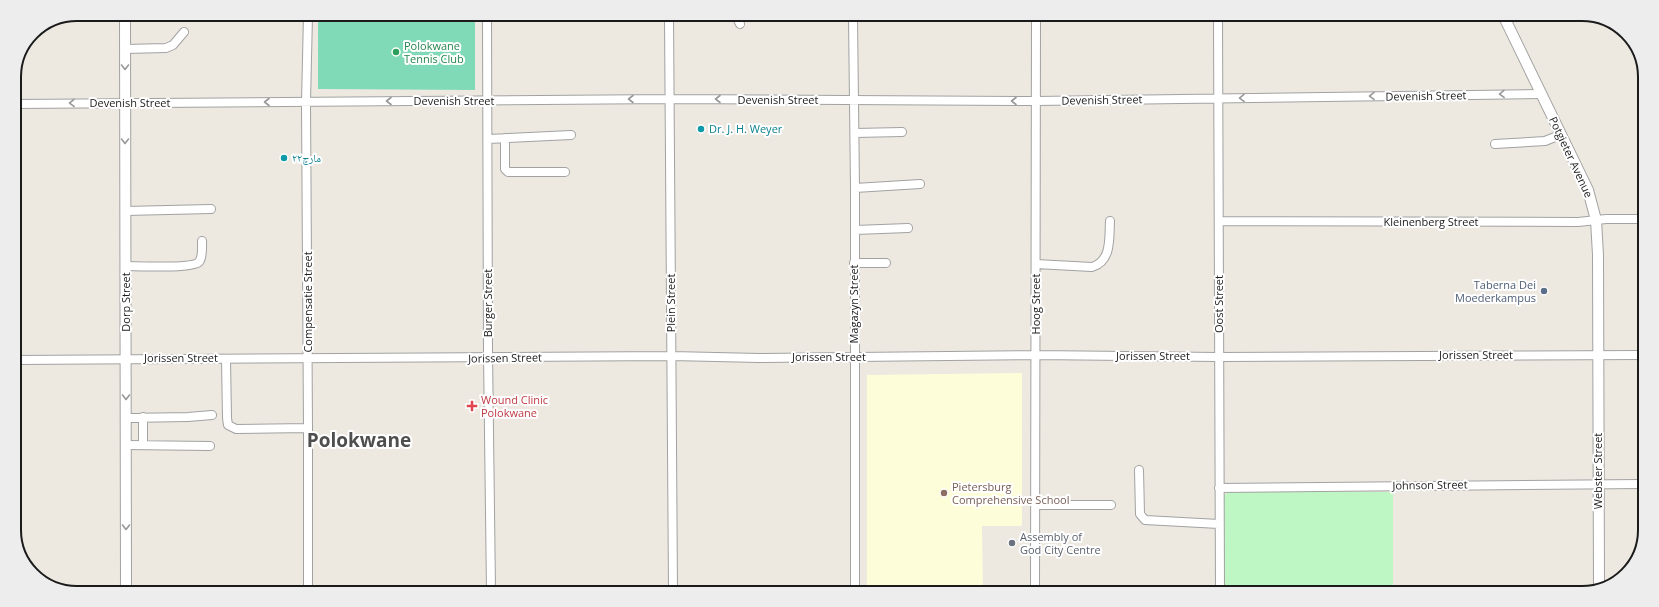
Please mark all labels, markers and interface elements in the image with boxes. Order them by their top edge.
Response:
place label: Polokwane Tennis Club [404,38,464,66]
marker: Polokwane Tennis Club [391,47,401,57]
one-way arrow [121,64,129,70]
street label: Devenish Street [1385,87,1467,104]
one-way arrow [1499,90,1505,98]
street label: Devenish Street [1061,91,1143,108]
street label: Devenish Street [738,92,819,107]
one-way arrow [1369,92,1375,101]
street label: Devenish Street [414,93,495,108]
one-way arrow [1239,94,1245,103]
street label: Devenish Street [90,95,171,110]
one-way arrow [628,95,634,103]
one-way arrow [715,95,721,104]
one-way arrow [386,97,392,105]
one-way arrow [1011,97,1017,105]
one-way arrow [264,98,270,106]
one-way arrow [69,99,75,107]
street label: Potgieter Avenue [1546,114,1597,200]
place label: Dr. J. H. Weyer [709,121,783,136]
marker: Dr. J. H. Weyer [696,124,706,134]
one-way arrow [121,138,129,144]
place label: ۲۲مارچ [292,150,321,165]
marker: ۲۲مارچ [279,153,289,163]
street label: Kleinenberg Street [1383,214,1479,229]
street label: Compensatie Street [300,251,315,353]
street label: Magazyn Street [846,264,861,344]
street label: Burger Street [480,269,495,337]
street label: Dorp Street [118,272,133,332]
street label: Hoog Street [1028,273,1043,334]
street label: Plein Street [663,274,678,332]
street label: Oost Street [1211,275,1226,333]
place label: Taberna Dei Moederkampus [1455,277,1536,305]
marker: Taberna Dei Moederkampus [1539,286,1549,296]
street label: Jorissen Street [1438,347,1513,362]
street label: Jorissen Street [1115,348,1190,363]
street label: Jorissen Street [467,349,542,366]
street label: Jorissen Street [791,349,866,364]
street label: Jorissen Street [143,350,218,365]
place label: Wound Clinic Polokwane [481,392,548,420]
one-way arrow [122,394,130,400]
marker: Wound Clinic Polokwane [466,400,478,412]
district label: Polokwane [307,427,411,453]
street label: Webster Street [1590,433,1605,509]
street label: Johnson Street [1391,476,1468,493]
place label: Pietersburg Comprehensive School [952,479,1069,507]
marker: Pietersburg Comprehensive School [939,488,949,498]
one-way arrow [122,524,130,530]
place label: Assembly of God City Centre [1020,529,1101,557]
marker: Assembly of God City Centre [1007,538,1017,548]

